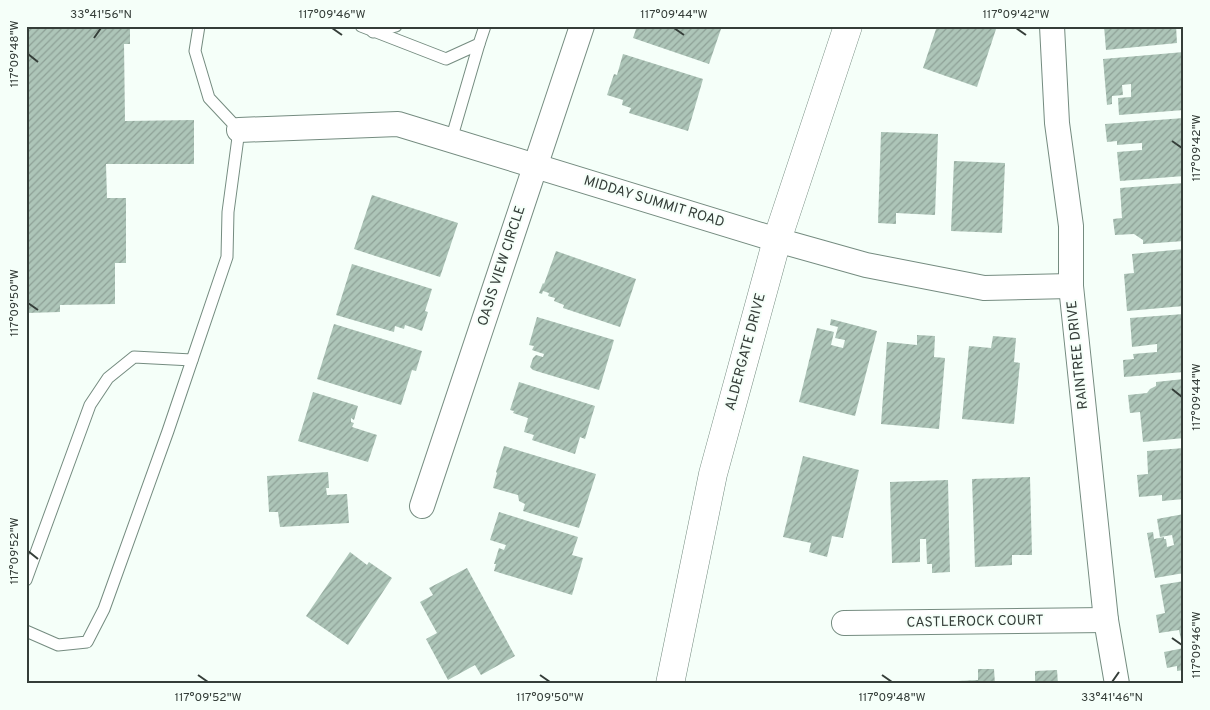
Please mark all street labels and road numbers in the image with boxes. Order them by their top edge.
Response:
street label: MIDDAY SUMMIT ROAD [582,172,726,232]
street label: OASIS VIEW CIRCLE [475,204,529,328]
street label: ALDERGATE DRIVE [722,291,770,413]
street label: RAINTREE DRIVE [1064,300,1092,410]
street label: CASTLEROCK COURT [906,612,1044,632]

